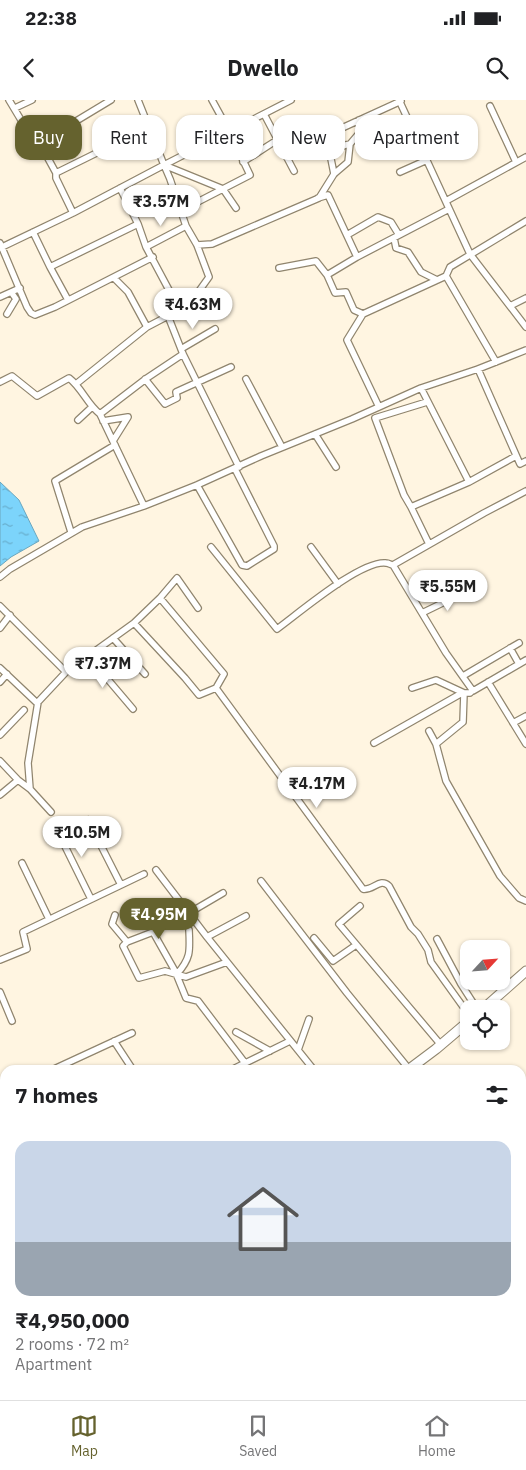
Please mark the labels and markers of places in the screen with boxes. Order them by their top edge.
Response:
pin: ₹3.57M [120,184,202,227]
pin: ₹4.63M [152,288,234,330]
pin: ₹5.55M [407,570,489,612]
pin: ₹7.37M [62,646,144,689]
pin: ₹4.17M [276,766,358,809]
pin: ₹10.5M [41,816,123,858]
pin: ₹4.95M [118,898,200,940]

